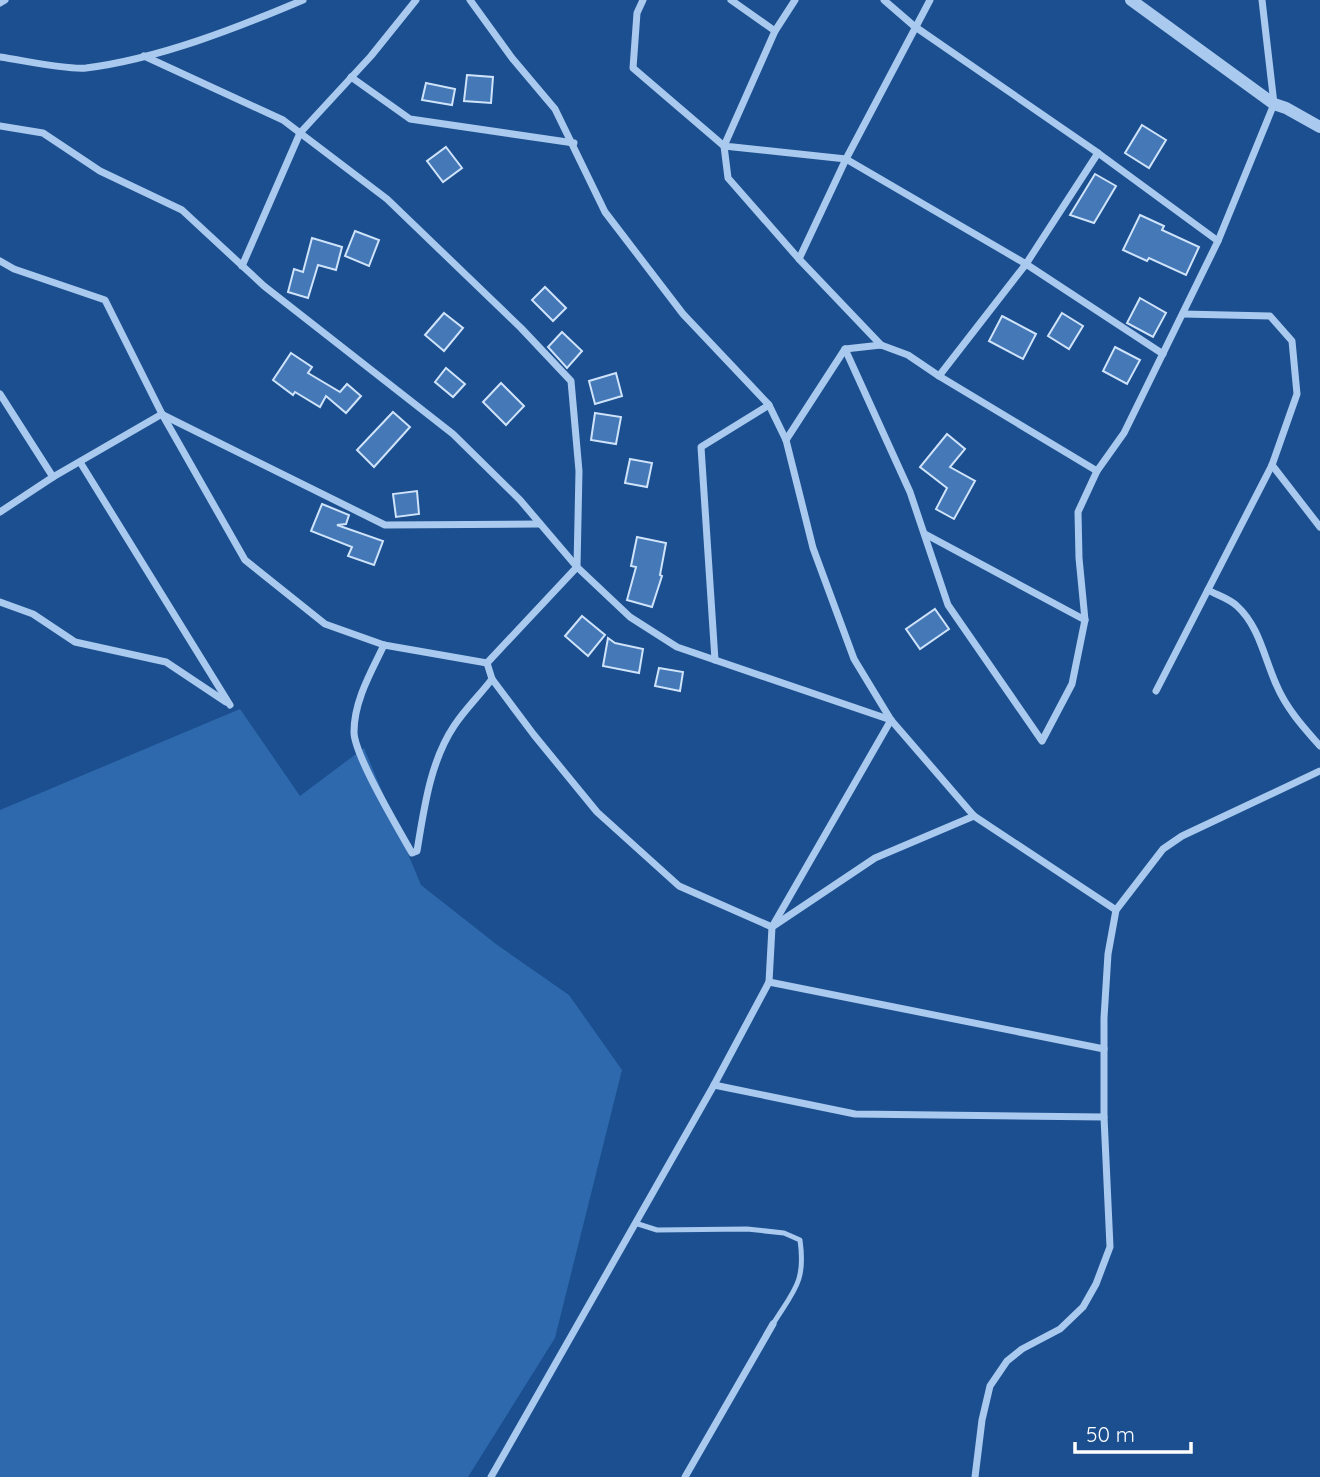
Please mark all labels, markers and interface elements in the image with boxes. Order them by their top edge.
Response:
scale bar [1075,1410,1190,1454]
text: 50 m [1086,1421,1135,1447]

